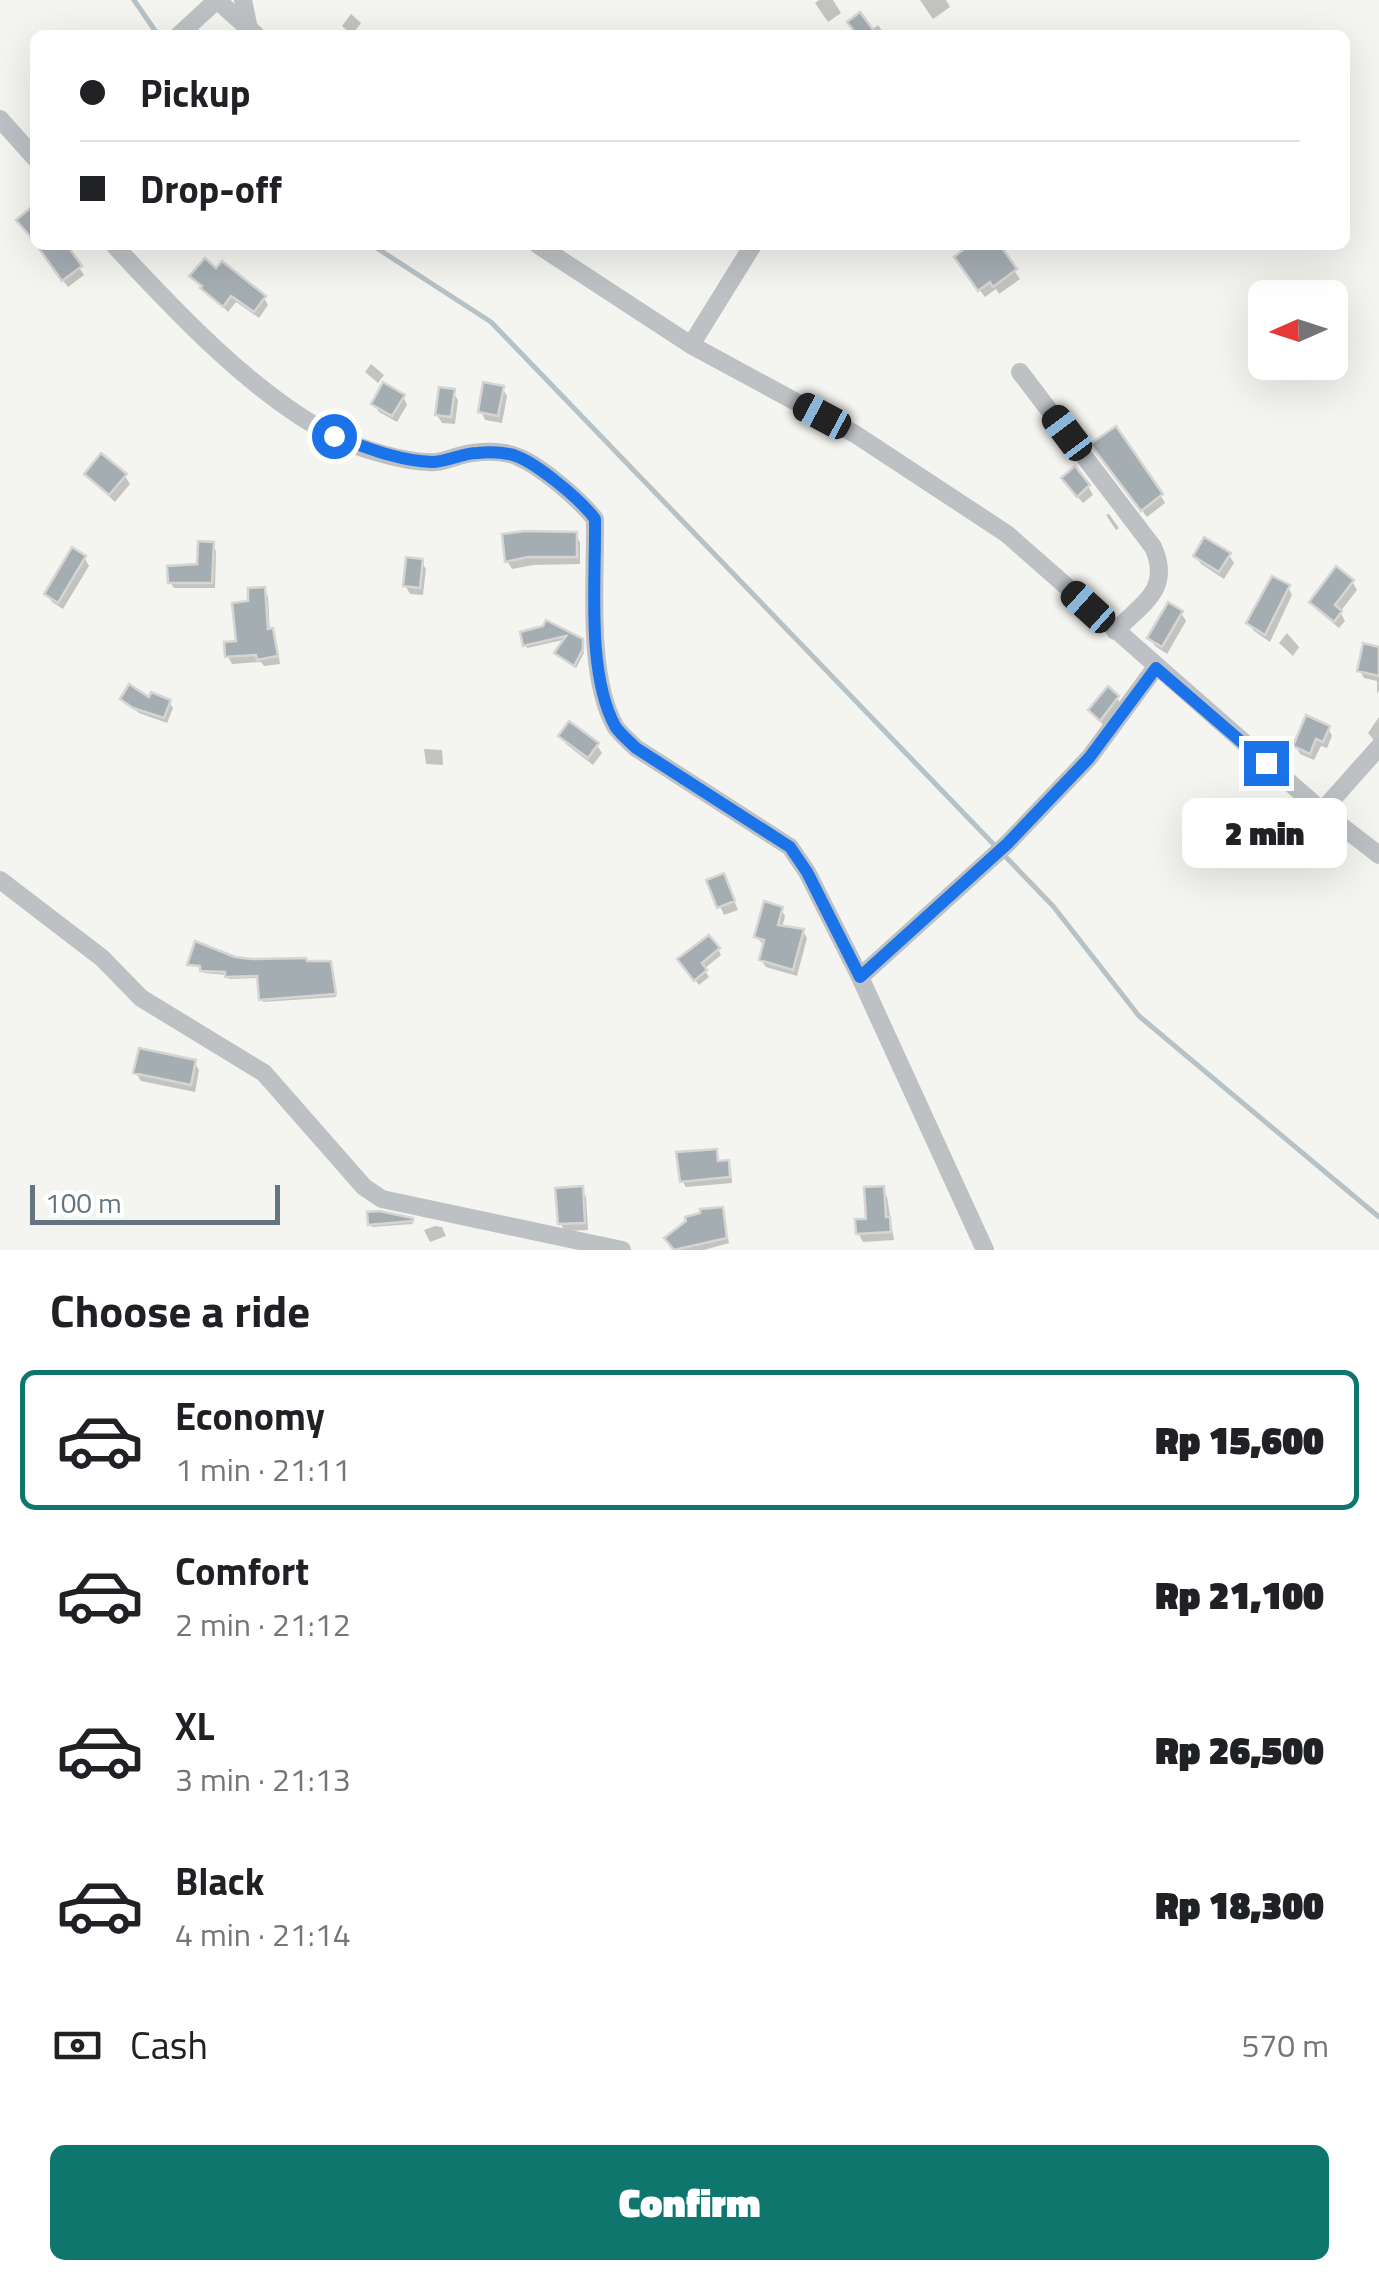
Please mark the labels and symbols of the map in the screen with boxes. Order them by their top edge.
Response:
north arrow [1248,280,1348,380]
car [788,389,856,443]
car [1037,400,1097,466]
route start [312,414,357,459]
car [1056,576,1120,638]
route end [1244,741,1289,786]
callout: 2 min [1184,798,1348,868]
scale bar [30,1180,280,1224]

